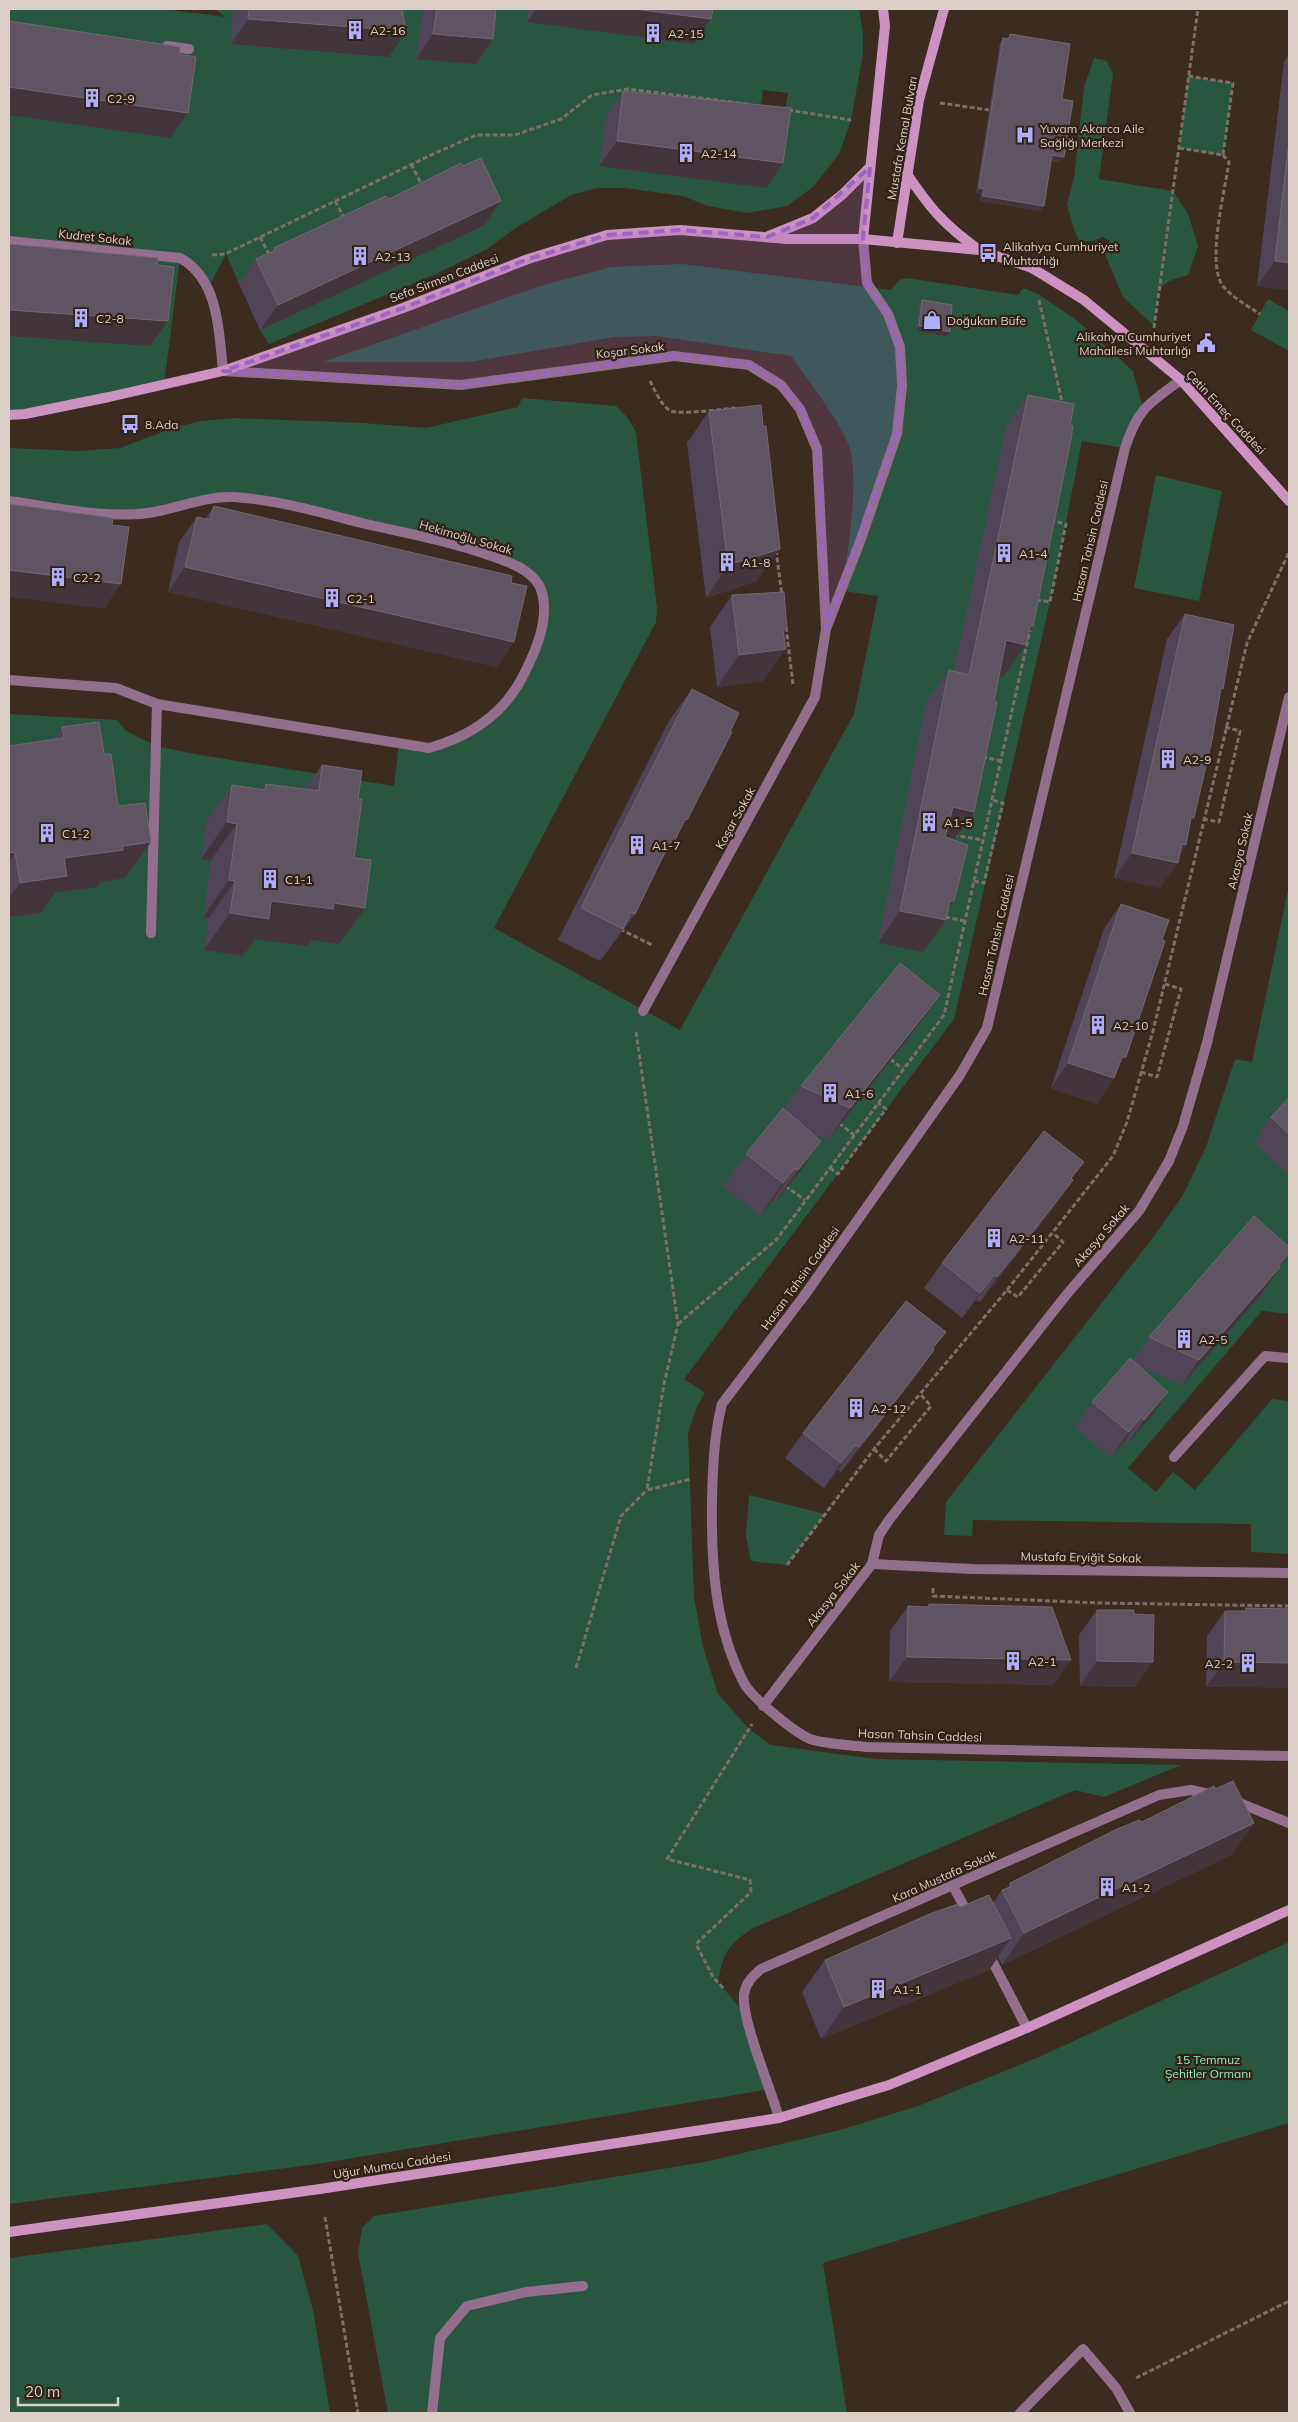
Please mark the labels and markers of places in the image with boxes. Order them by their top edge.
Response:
building icon: A2-16 [344,19,366,41]
building icon: A2-15 [642,22,664,44]
place label: A2-16 [370,23,406,38]
place label: A2-15 [668,26,704,41]
building icon: C2-9 [81,87,103,109]
place label: C2-9 [107,91,135,106]
place label: Yuvam Akarca Aile Sağlığı Merkezi [1039,121,1144,150]
hospital icon: Yuvam Akarca Aile Sağlığı Merkezi [1014,124,1036,146]
building icon: A2-14 [675,142,697,164]
place label: A2-14 [701,146,737,161]
place label: Alikahya Cumhuriyet Muhtarlığı [1003,239,1118,268]
bus stop icon: Alikahya Cumhuriyet Muhtarlığı [977,242,999,264]
building icon: A2-13 [349,245,371,267]
place label: A2-13 [375,249,411,264]
building icon: C2-8 [70,307,92,329]
shop icon: Doğukan Büfe [921,309,943,331]
place label: C2-8 [96,311,124,326]
place label: Doğukan Büfe [947,313,1026,328]
place label: Alikahya Cumhuriyet Mahallesi Muhtarlığı [1076,329,1191,358]
public building icon: Alikahya Cumhuriyet Mahallesi Muhtarlığı [1195,332,1217,354]
bus stop icon: 8.Ada [119,413,141,435]
place label: 8.Ada [145,417,178,432]
building icon: A1-4 [993,542,1015,564]
place label: A1-4 [1019,546,1047,561]
building icon: A1-8 [716,551,738,573]
place label: A1-8 [742,555,770,570]
building icon: C2-2 [47,566,69,588]
place label: C2-2 [73,570,101,585]
building icon: C2-1 [321,587,343,609]
place label: C2-1 [347,591,375,606]
building icon: A2-9 [1157,748,1179,770]
place label: A2-9 [1183,752,1211,767]
building icon: A1-5 [918,811,940,833]
place label: A1-5 [944,815,972,830]
building icon: C1-2 [36,822,58,844]
place label: C1-2 [62,826,90,841]
building icon: A1-7 [626,834,648,856]
place label: A1-7 [652,838,680,853]
building icon: C1-1 [259,868,281,890]
place label: C1-1 [285,872,313,887]
building icon: A2-10 [1087,1014,1109,1036]
place label: A2-10 [1113,1018,1149,1033]
building icon: A1-6 [819,1082,841,1104]
place label: A1-6 [845,1086,873,1101]
building icon: A2-11 [983,1227,1005,1249]
place label: A2-11 [1009,1231,1045,1246]
building icon: A2-5 [1173,1328,1195,1350]
place label: A2-5 [1199,1332,1227,1347]
building icon: A2-12 [845,1397,867,1419]
place label: A2-12 [871,1401,907,1416]
building icon: A2-1 [1002,1650,1024,1672]
building icon: A2-2 [1237,1652,1259,1674]
place label: A2-1 [1028,1654,1056,1669]
place label: A2-2 [1205,1656,1233,1671]
building icon: A1-2 [1096,1876,1118,1898]
place label: A1-2 [1122,1880,1150,1895]
building icon: A1-1 [867,1978,889,2000]
place label: A1-1 [893,1982,921,1997]

